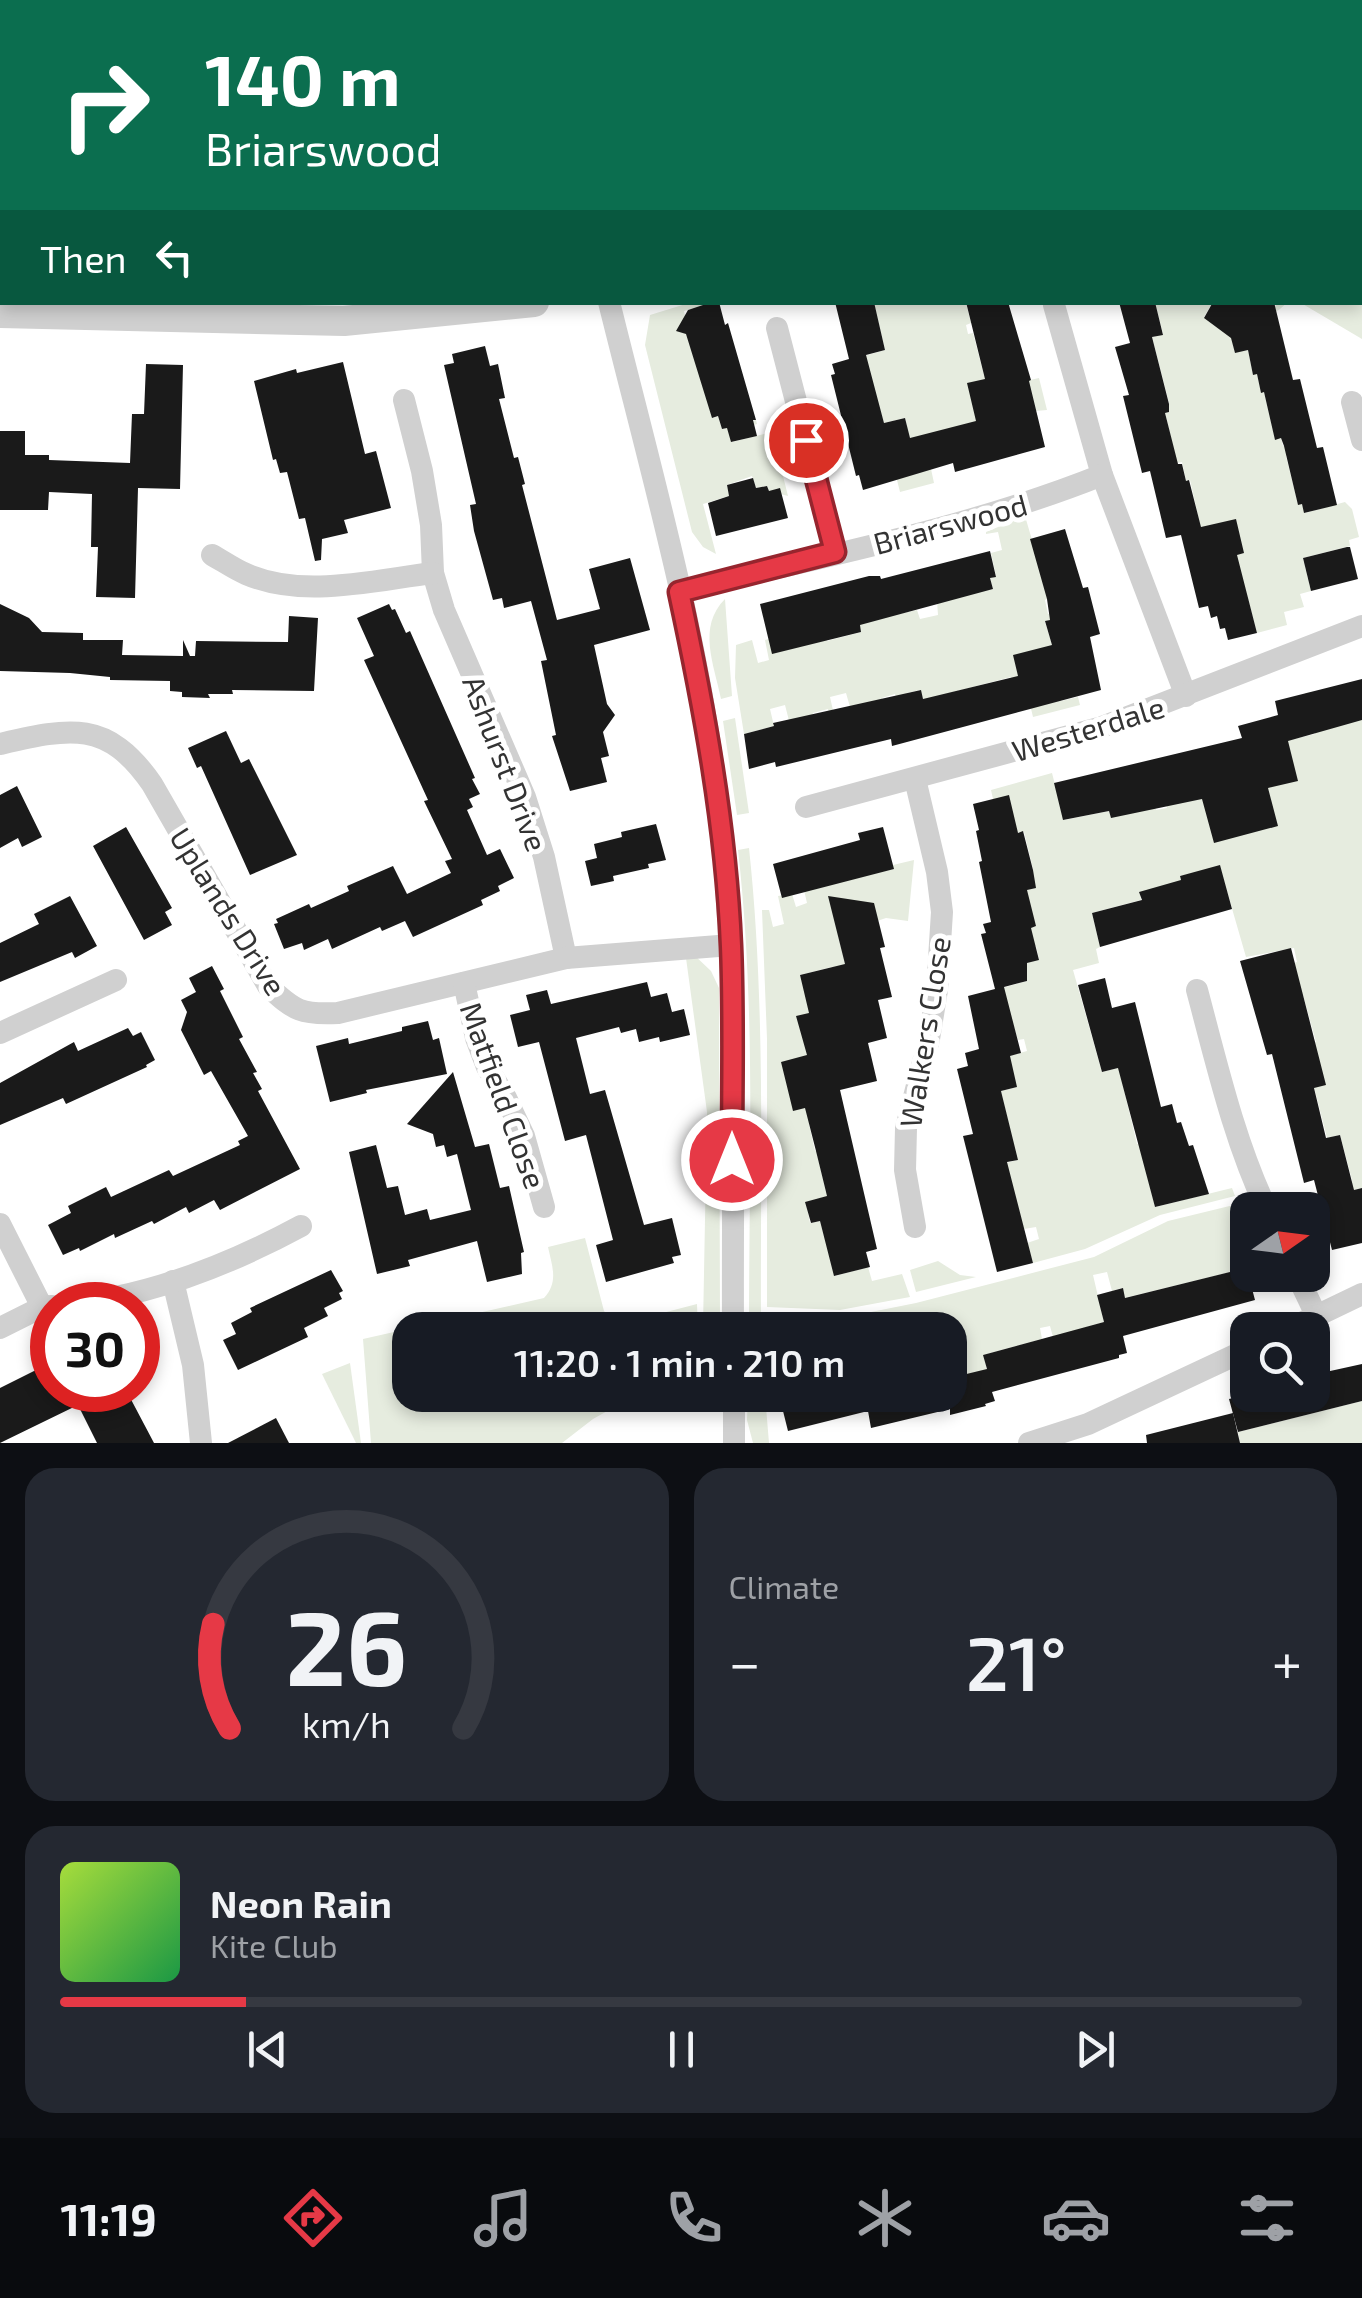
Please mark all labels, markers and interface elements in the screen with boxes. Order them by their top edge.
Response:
text: 140 m [205,36,401,120]
icon: right [40,40,170,170]
text: Briarswood [205,121,442,175]
icon: left [147,230,202,285]
text: Then [40,235,127,281]
pin [764,398,849,483]
icon: arrive [779,413,834,468]
street label: Briarswood [869,485,1031,561]
street label: Ashurst Drive [456,670,556,856]
street label: Westerdale [1008,688,1168,768]
street label: Uplands Drive [163,821,295,1001]
street label: Walkers Close [891,934,957,1130]
street label: Matfield Close [454,997,554,1193]
position arrow [680,1108,784,1212]
north arrow [1230,1192,1330,1292]
map controls [1230,1192,1330,1412]
speed limit sign: 30 [30,1282,160,1412]
button: search [1230,1312,1330,1412]
text: 11:20 · 1 min · 210 m [514,1339,845,1385]
text: Climate [729,1567,839,1605]
text: 26 [286,1582,408,1707]
text: 21° [966,1616,1067,1706]
text: − [729,1628,761,1694]
text: + [1272,1628,1302,1694]
text: km/h [302,1702,391,1745]
text: Neon Rain [210,1880,392,1926]
text: Kite Club [210,1926,338,1964]
icon: previous [240,2022,295,2077]
icon: pause [654,2022,709,2077]
icon: next [1068,2022,1123,2077]
icon: directions [278,2183,348,2253]
icon: music [468,2183,538,2253]
icon: phone [659,2183,729,2253]
icon: climate [850,2183,920,2253]
icon: car [1041,2183,1111,2253]
icon: filters [1232,2183,1302,2253]
text: 11:19 [60,2191,157,2245]

